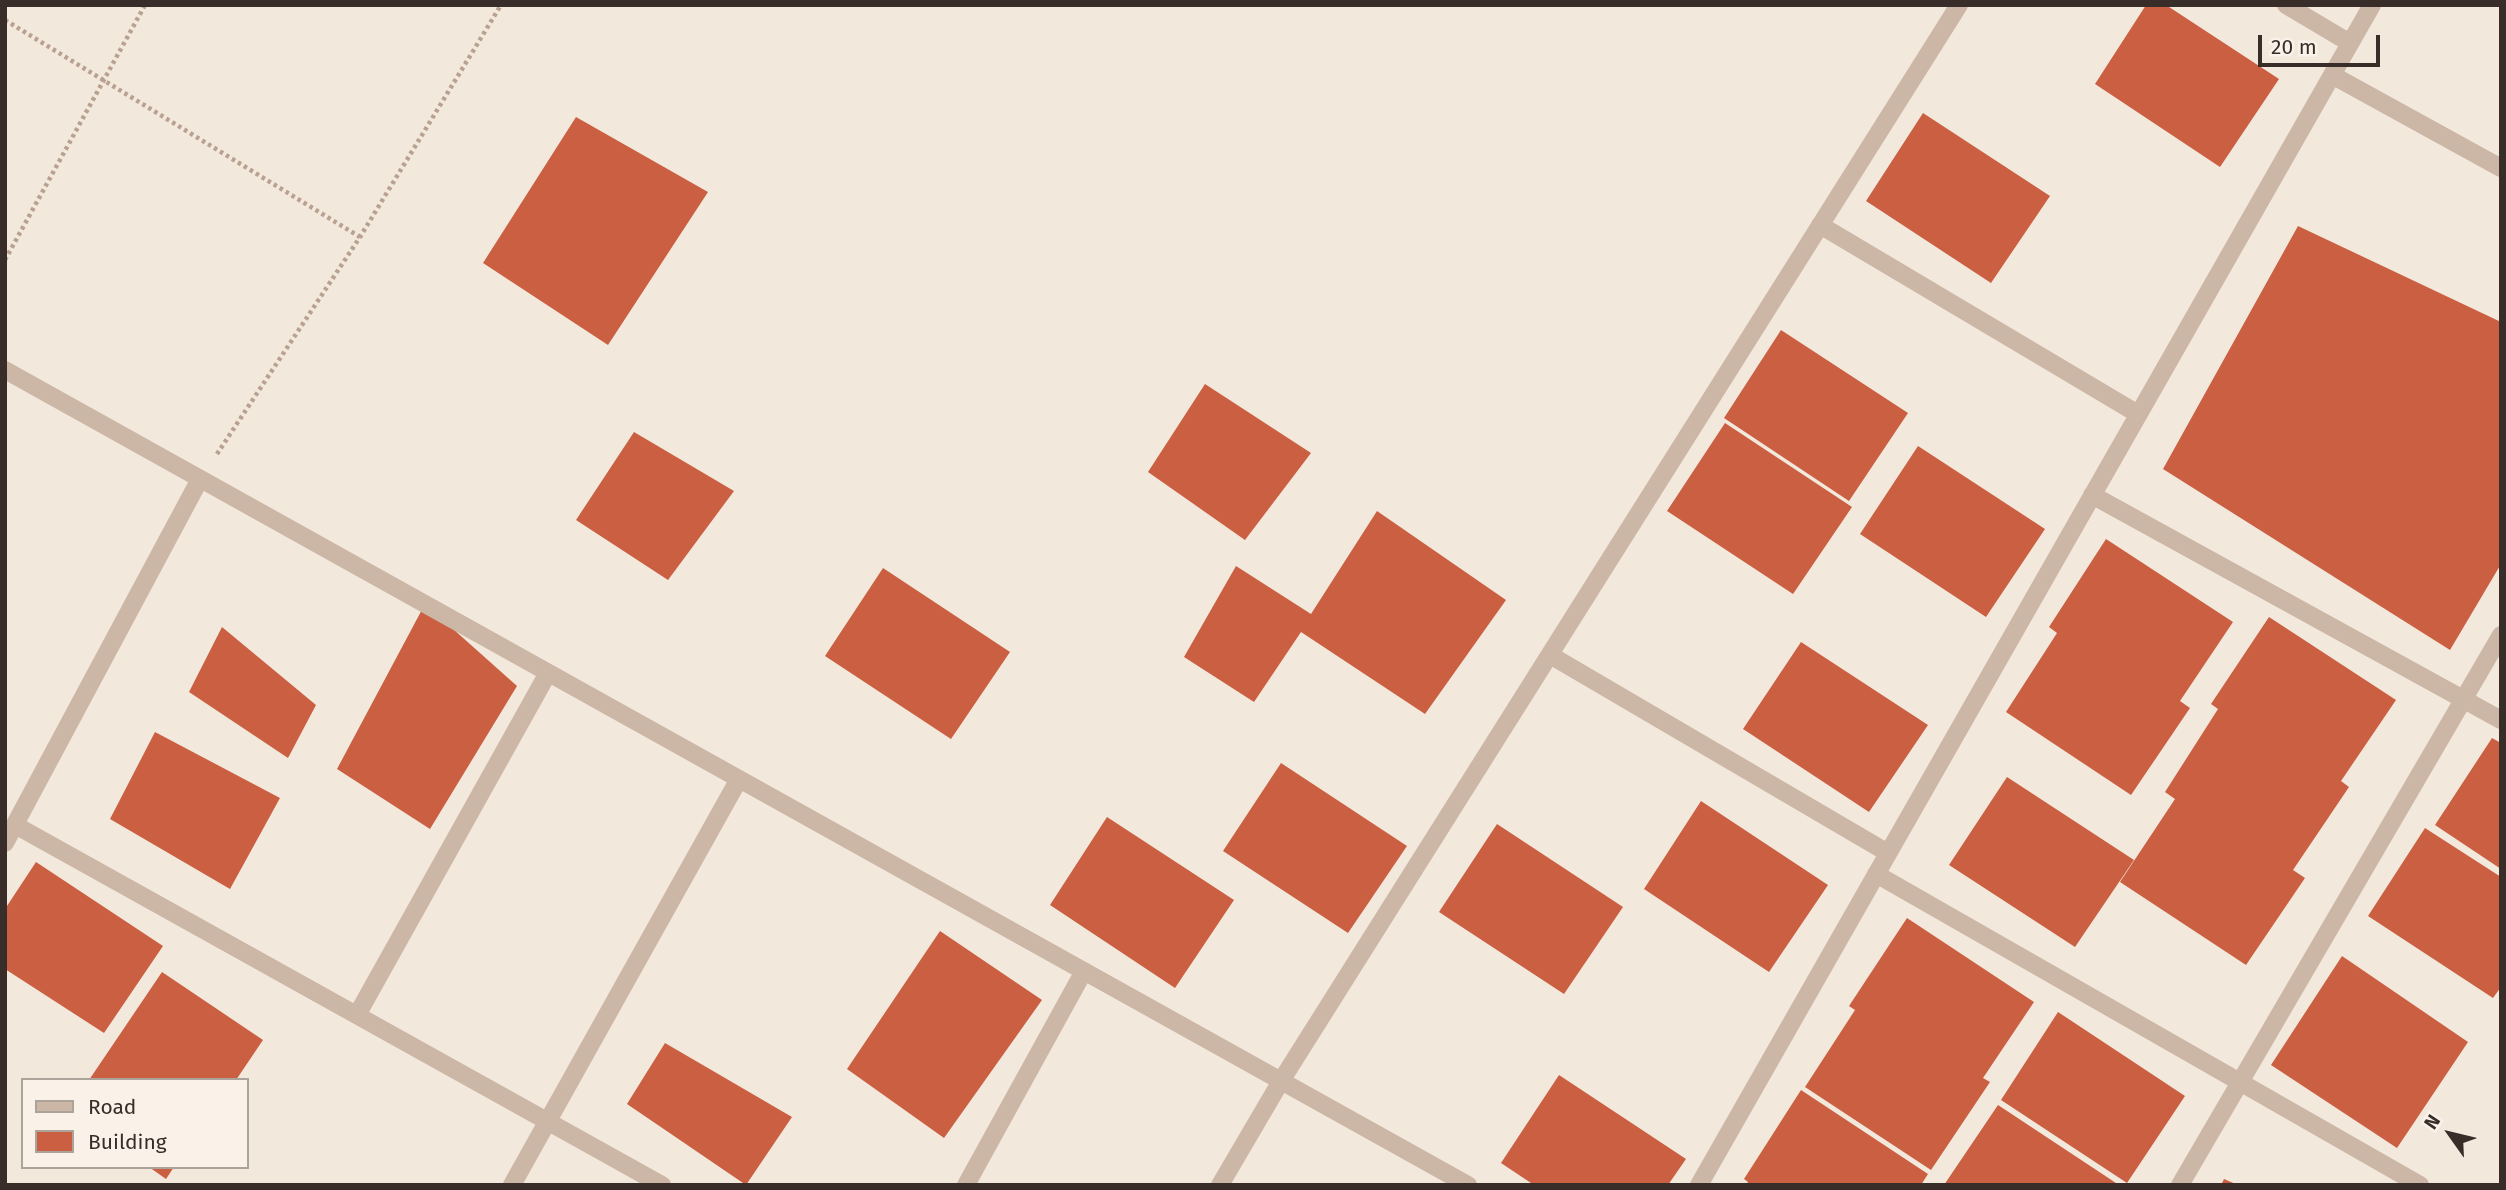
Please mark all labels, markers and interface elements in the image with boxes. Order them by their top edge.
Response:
scale bar [2261,21,2384,65]
text: 20 m [2271,34,2317,60]
legend [21,1078,248,1169]
text: Road [88,1094,136,1120]
north arrow [2415,1099,2485,1169]
text: N [2419,1110,2445,1134]
text: Building [88,1129,167,1155]

